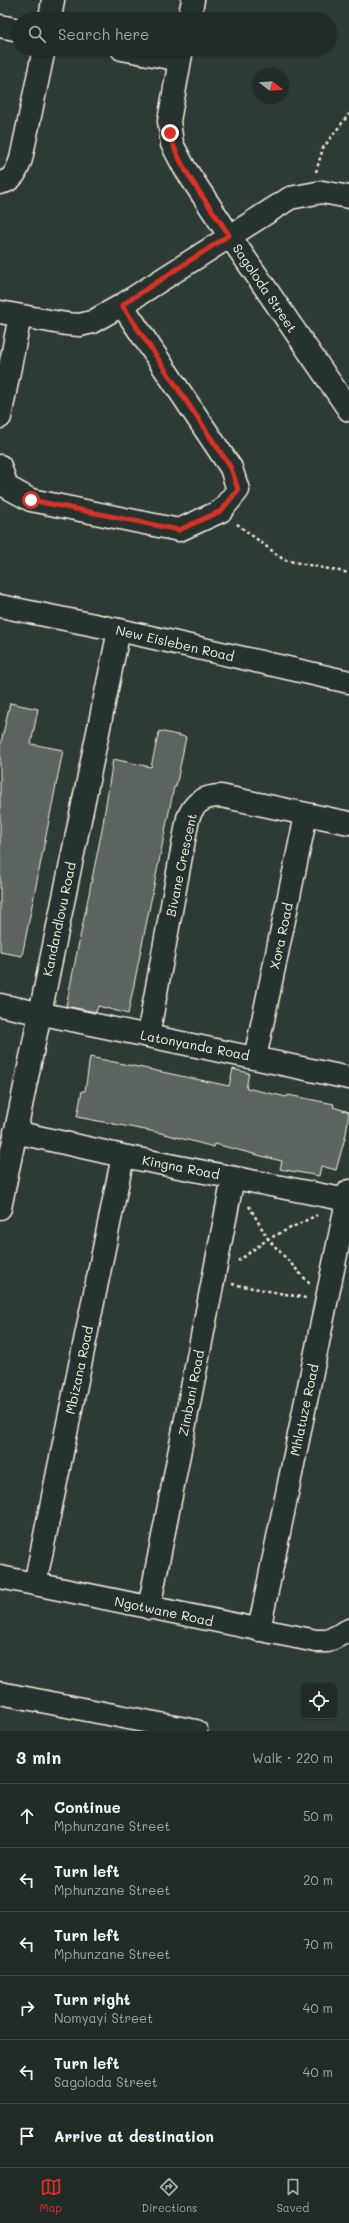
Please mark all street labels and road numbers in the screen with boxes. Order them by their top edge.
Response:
street label: Sagoloda Street [229,240,302,336]
street label: New Eisleben Road [114,621,236,664]
street label: Bivane Crescent [161,811,200,918]
street label: Kandandlovu Road [38,860,79,978]
street label: Xora Road [265,901,296,971]
street label: Latonyanda Road [139,1026,251,1063]
street label: Kingna Road [141,1151,221,1182]
street label: Mbizana Road [61,1324,96,1416]
street label: Zimbani Road [174,1348,207,1437]
street label: Mhlatuze Road [285,1362,322,1457]
street label: Ngotwane Road [113,1592,215,1629]

